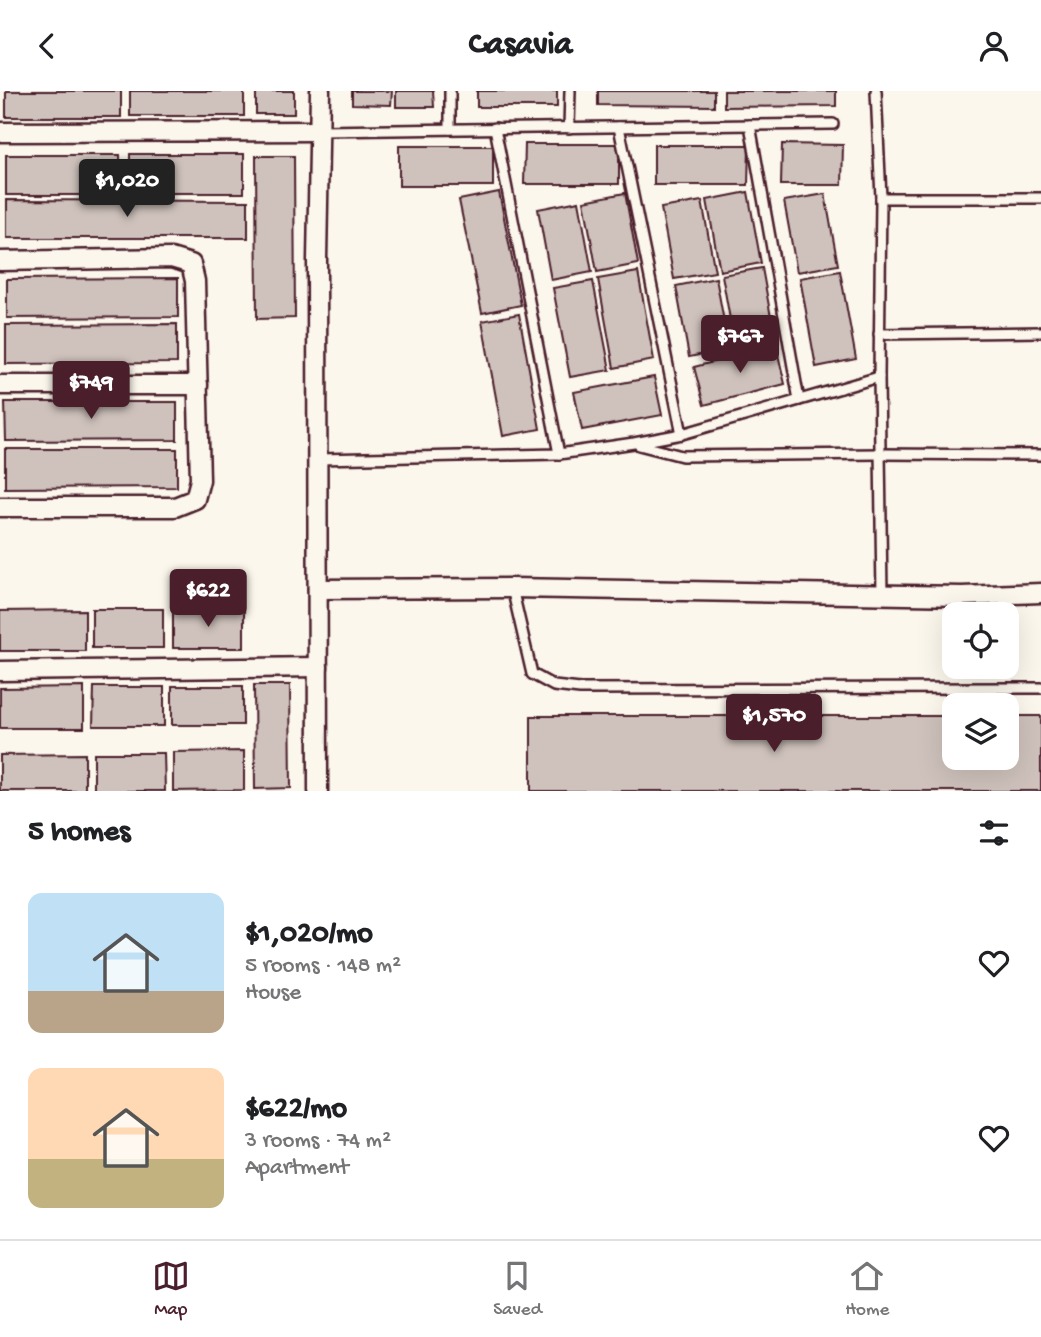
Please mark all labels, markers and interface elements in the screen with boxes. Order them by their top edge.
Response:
icon: back [28,27,66,65]
text: Casavia [469,27,572,65]
icon: person [975,27,1013,65]
pin: $1,020 [70,159,184,219]
text: $1,020 [95,168,159,195]
pin: $767 [699,315,781,375]
text: $767 [717,324,763,351]
pin: $749 [50,361,132,421]
text: $749 [69,370,113,397]
pin: $622 [167,569,249,629]
text: $622 [186,578,230,605]
map controls [942,602,1019,770]
button: locate [942,602,1019,679]
button: layers [942,693,1019,770]
pin: $1,570 [717,695,831,754]
text: $1,570 [742,703,806,730]
icon: filters [975,814,1013,852]
text: 5 homes [28,816,130,851]
text: $1,020/mo [245,918,373,953]
icon: home [84,921,168,1005]
icon: heart [975,944,1013,982]
text: 5 rooms · 148 m² [245,953,401,980]
text: House [245,980,301,1007]
text: $622/mo [245,1093,347,1128]
icon: home [84,1096,168,1180]
icon: heart [975,1119,1013,1157]
text: 3 rooms · 74 m² [245,1128,391,1155]
text: Apartment [245,1155,349,1182]
tab: Map [152,1257,190,1322]
tab: Saved [493,1257,542,1322]
tab: Home [845,1257,889,1322]

